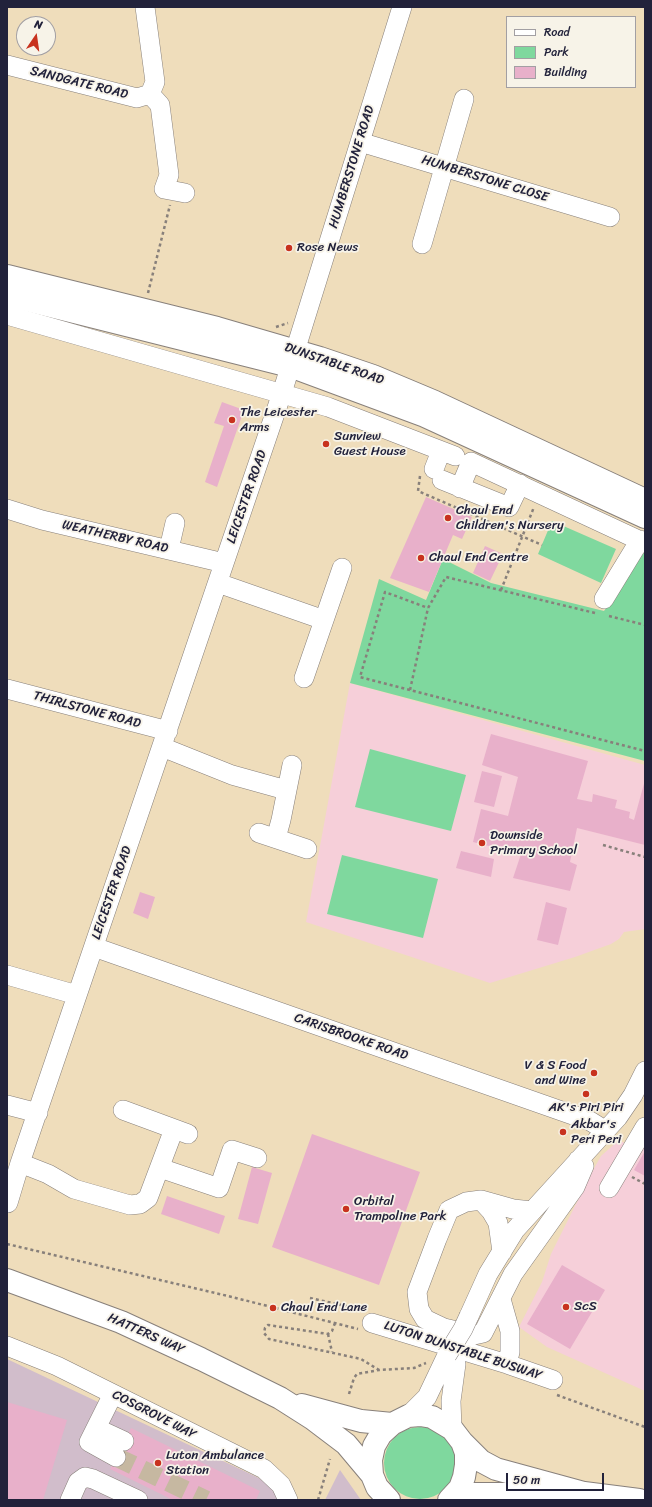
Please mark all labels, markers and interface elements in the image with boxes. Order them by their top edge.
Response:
text: N [33,15,44,35]
north arrow [16,16,56,56]
legend [506,16,636,88]
text: Road [544,21,570,43]
text: Park [544,41,569,63]
text: Building [544,61,587,83]
street label: SANDGATE ROAD [29,63,129,103]
street label: HUMBERSTONE ROAD [326,104,378,230]
street label: HUMBERSTONE CLOSE [420,152,550,206]
place label: Rose News [297,240,358,256]
marker: Rose News [284,243,294,253]
street label: DUNSTABLE ROAD [282,340,386,388]
place label: The Leicester Arms [240,405,316,436]
marker: The Leicester Arms [227,415,237,425]
place label: Sunview Guest House [334,429,406,460]
marker: Sunview Guest House [321,439,331,449]
street label: LEICESTER ROAD [224,448,270,546]
place label: Chaul End Children's Nursery [456,503,564,534]
marker: Chaul End Children's Nursery [443,513,453,523]
street label: WEATHERBY ROAD [60,517,170,557]
place label: Chaul End Centre [429,550,528,566]
marker: Chaul End Centre [416,553,426,563]
street label: THIRLSTONE ROAD [32,688,142,732]
place label: Downside Primary School [490,828,577,859]
marker: Downside Primary School [477,838,487,848]
street label: LEICESTER ROAD [89,844,135,942]
street label: CARISBROOKE ROAD [292,1010,410,1064]
place label: V & S Food and Wine [525,1058,586,1089]
marker: V & S Food and Wine [589,1068,599,1078]
marker: AK's Piri Piri [581,1089,591,1099]
place label: AK's Piri Piri [549,1100,623,1116]
place label: Akbar's Peri Peri [571,1117,621,1148]
marker: Akbar's Peri Peri [558,1127,568,1137]
place label: Orbital Trampoline Park [354,1194,446,1225]
marker: Orbital Trampoline Park [341,1204,351,1214]
place label: ScS [574,1299,597,1315]
place label: Chaul End Lane [281,1300,367,1316]
marker: ScS [561,1302,571,1312]
marker: Chaul End Lane [268,1303,278,1313]
street label: HATTERS WAY [105,1310,187,1358]
street label: LUTON DUNSTABLE BUSWAY [382,1318,544,1384]
street label: COSGROVE WAY [109,1387,199,1443]
place label: Luton Ambulance Station [166,1448,264,1479]
marker: Luton Ambulance Station [153,1458,163,1468]
scale bar [508,1465,606,1491]
text: 50 m [513,1469,540,1491]

